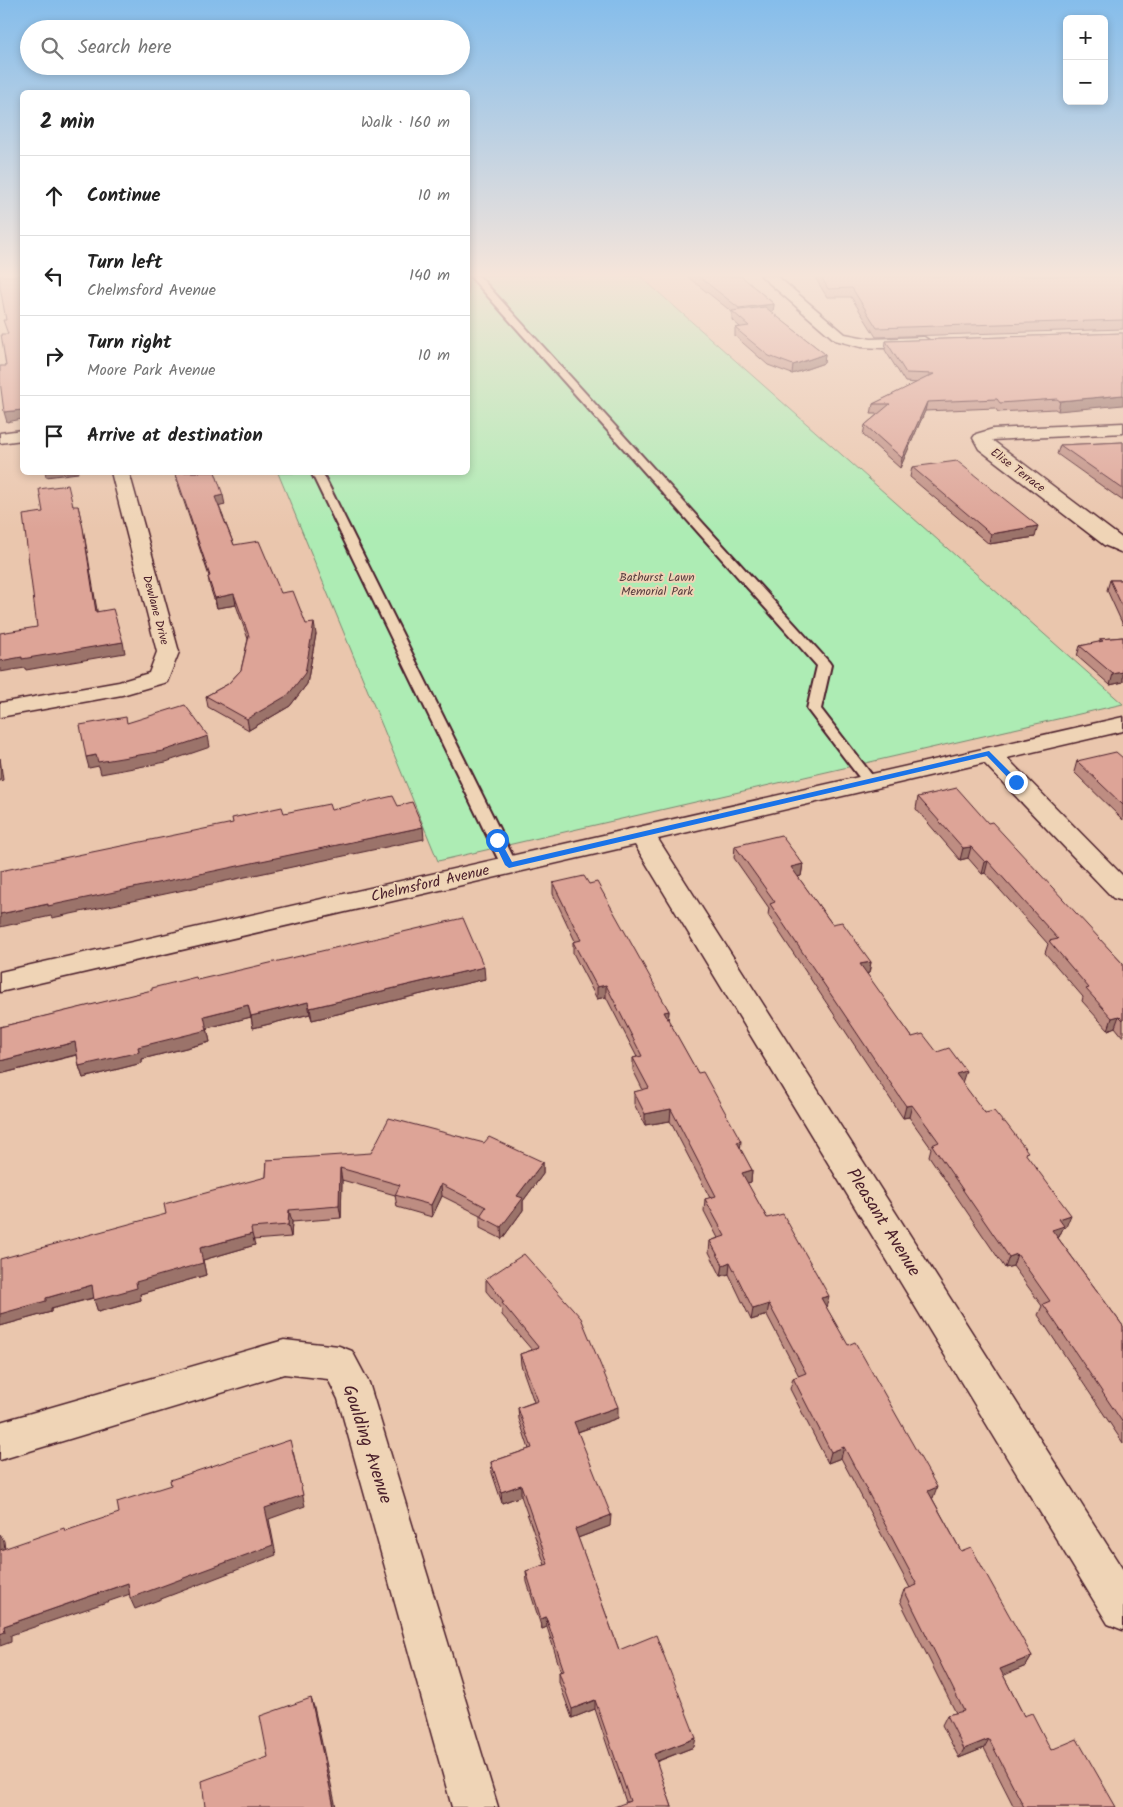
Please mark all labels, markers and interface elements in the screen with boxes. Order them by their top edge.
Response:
map controls [1063,15,1108,105]
button: + [1063,15,1108,60]
search box [20,20,470,75]
text: Search here [78,33,172,63]
icon: search [38,34,66,62]
button: − [1063,60,1108,105]
text: 2 min [40,106,95,139]
text: Walk · 160 m [361,110,450,135]
text: Continue [87,181,160,211]
icon: ahead [40,182,68,210]
text: 10 m [418,183,450,208]
text: Turn left [87,248,162,278]
icon: left [40,262,68,290]
text: 140 m [409,263,450,288]
text: Chelmsford Avenue [87,278,216,303]
text: Turn right [87,328,172,358]
icon: right [40,342,68,370]
text: 10 m [418,343,450,368]
text: Moore Park Avenue [87,358,216,383]
text: Arrive at destination [87,421,263,451]
icon: arrive [40,422,68,450]
street label: Elise Terrace [986,443,1050,498]
park label: Bathurst Lawn Memorial Park [619,568,695,601]
street label: Dewlane Drive [137,573,174,648]
route end [1005,771,1028,794]
route start [486,829,509,852]
street label: Chelmsford Avenue [369,859,492,909]
street label: Pleasant Avenue [838,1163,928,1283]
street label: Goulding Avenue [334,1381,399,1508]

